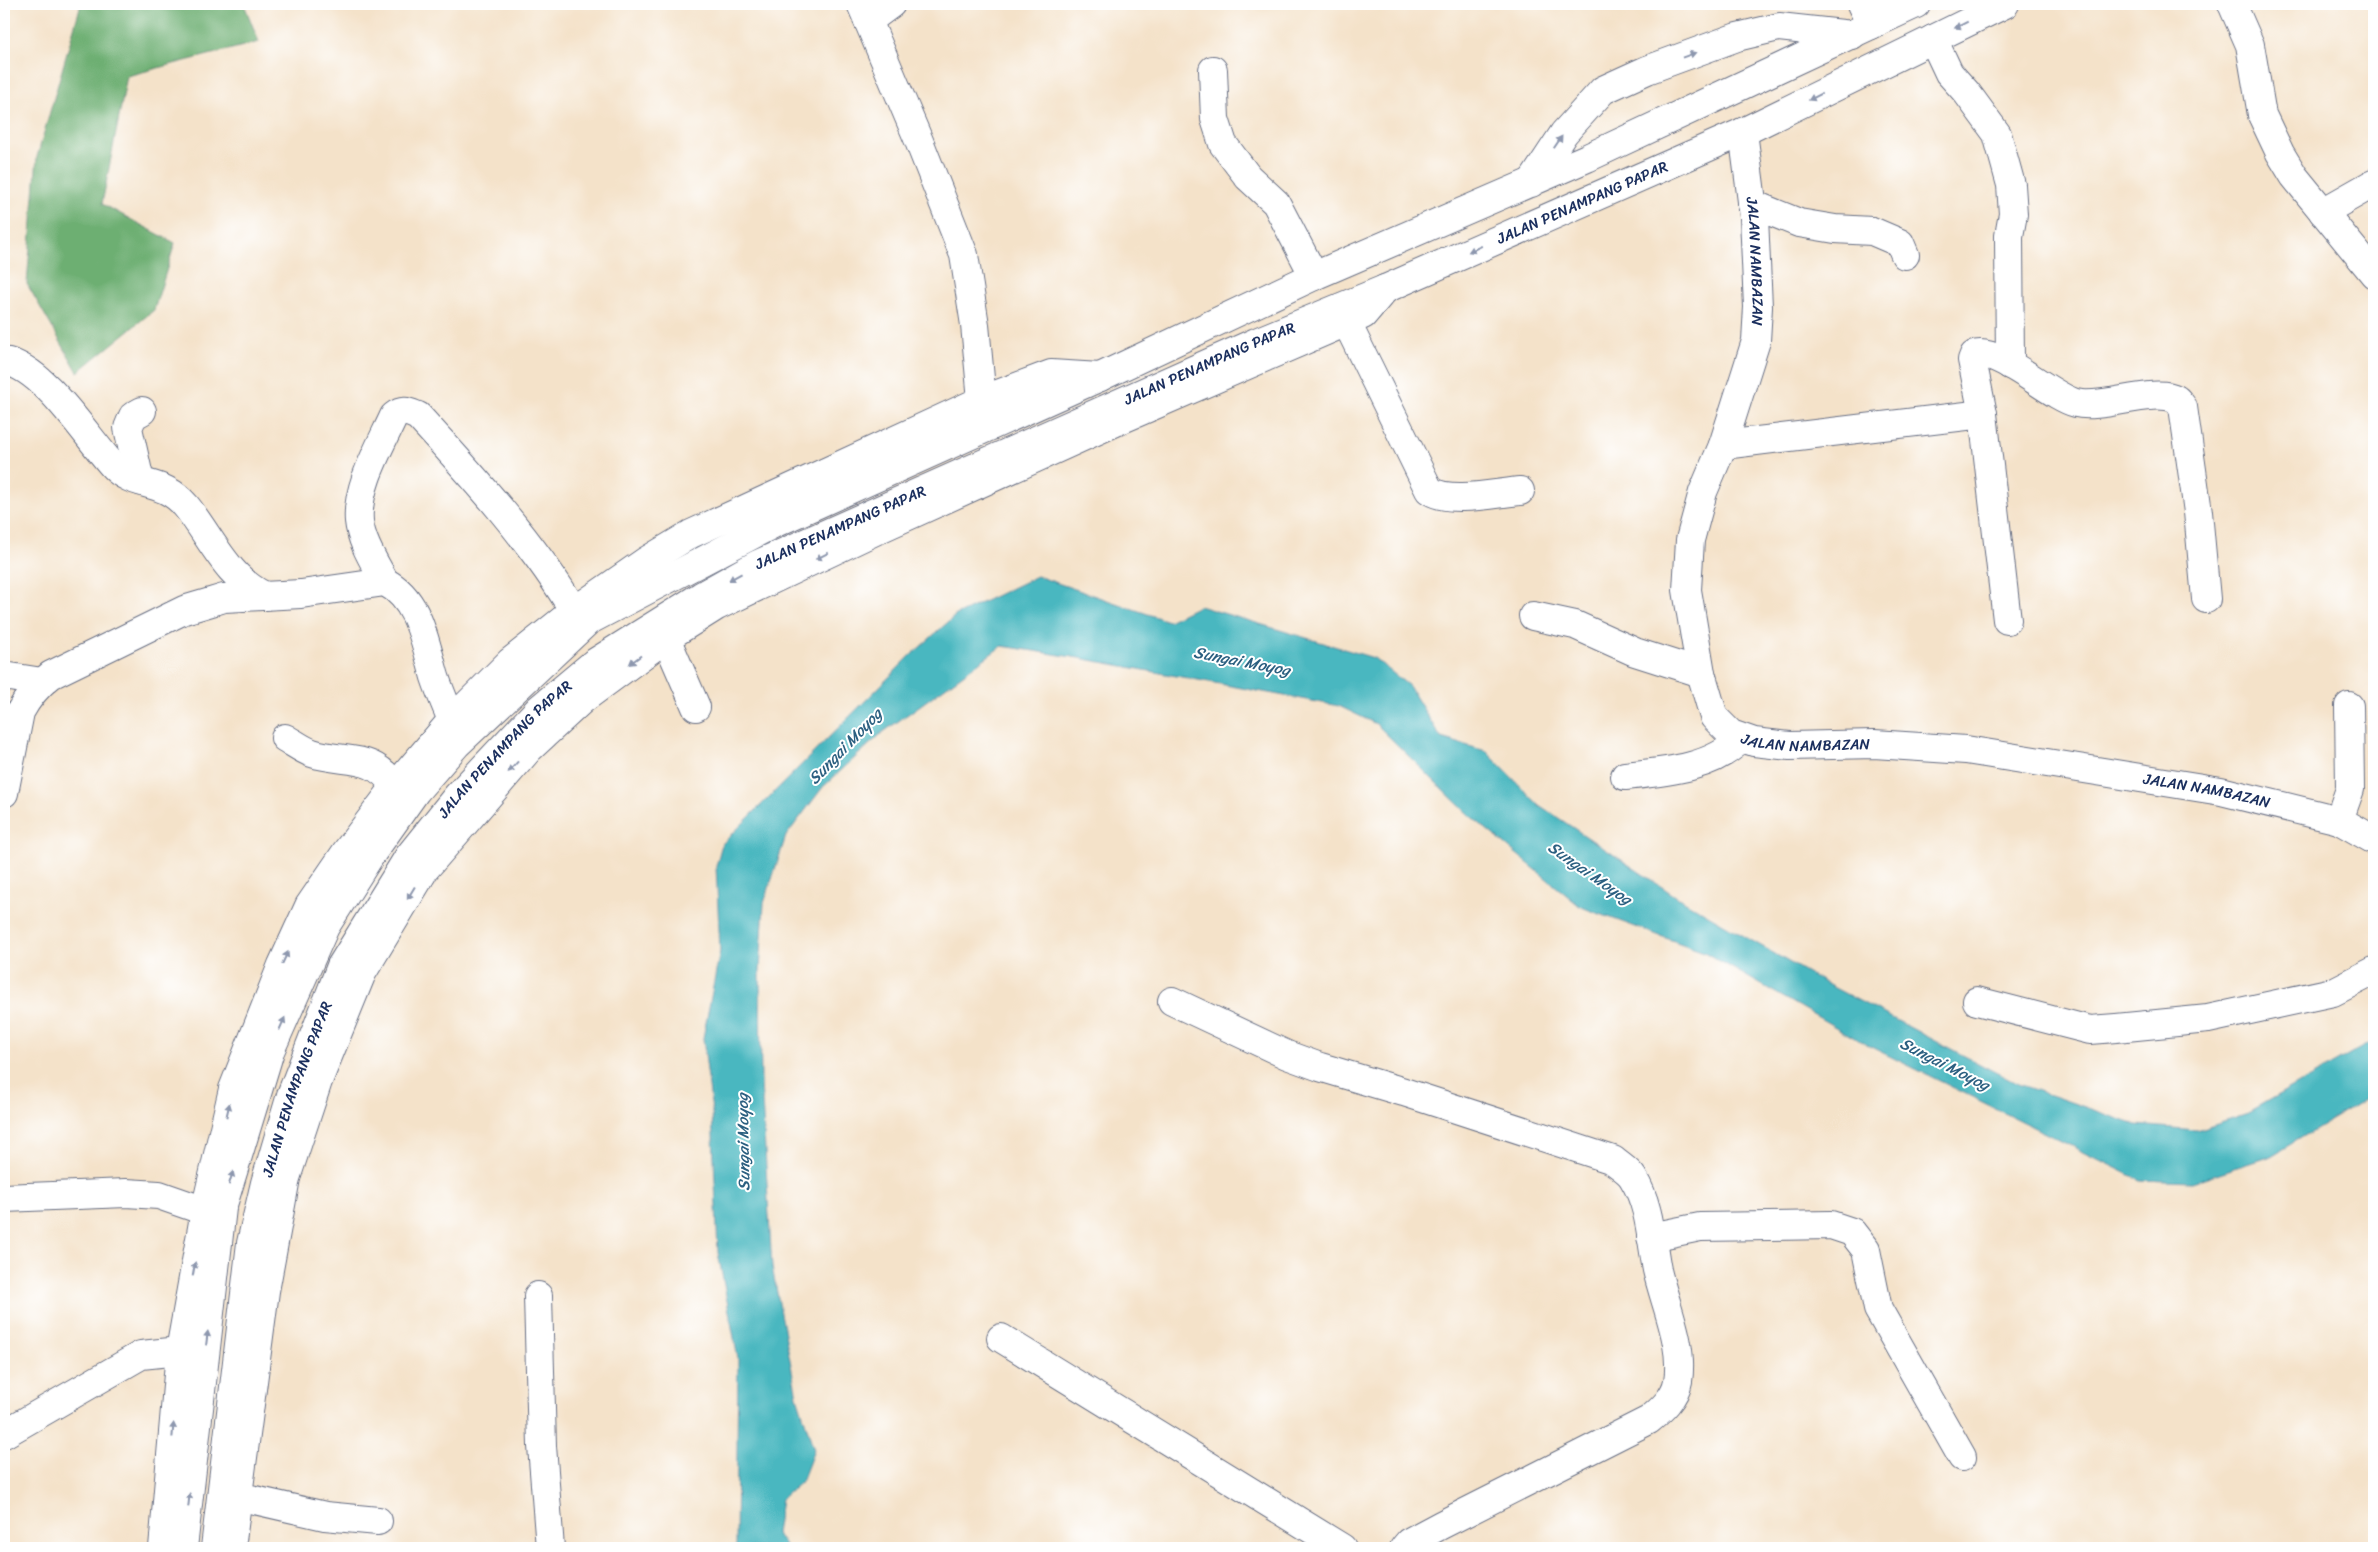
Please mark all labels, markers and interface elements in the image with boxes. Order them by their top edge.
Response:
one-way arrow [1954,22,1968,30]
one-way arrow [1682,51,1697,59]
one-way arrow [1808,94,1822,102]
one-way arrow [1553,136,1563,149]
street label: JALAN PENAMPANG PAPAR [1492,154,1672,252]
street label: JALAN NAMBAZAN [1738,194,1771,327]
one-way arrow [1468,245,1482,253]
street label: JALAN PENAMPANG PAPAR [1119,314,1299,413]
street label: JALAN PENAMPANG PAPAR [750,478,930,577]
one-way arrow [815,552,830,560]
one-way arrow [727,573,742,581]
water label: Sungai Moyog [1191,637,1295,685]
one-way arrow [629,655,642,666]
street label: JALAN PENAMPANG PAPAR [431,674,578,825]
water label: Sungai Moyog [801,699,891,791]
street label: JALAN NAMBAZAN [1737,725,1871,759]
one-way arrow [507,760,519,772]
street label: JALAN NAMBAZAN [2140,766,2273,816]
water label: Sungai Moyog [1542,833,1640,914]
one-way arrow [406,886,415,899]
one-way arrow [281,951,289,965]
street label: JALAN PENAMPANG PAPAR [254,997,339,1181]
one-way arrow [278,1017,286,1031]
water label: Sungai Moyog [1895,1029,1997,1100]
water label: Sungai Moyog [728,1091,758,1191]
one-way arrow [224,1103,232,1118]
one-way arrow [228,1170,236,1185]
one-way arrow [191,1261,199,1277]
one-way arrow [203,1330,211,1346]
one-way arrow [169,1422,177,1438]
one-way arrow [185,1491,193,1507]

